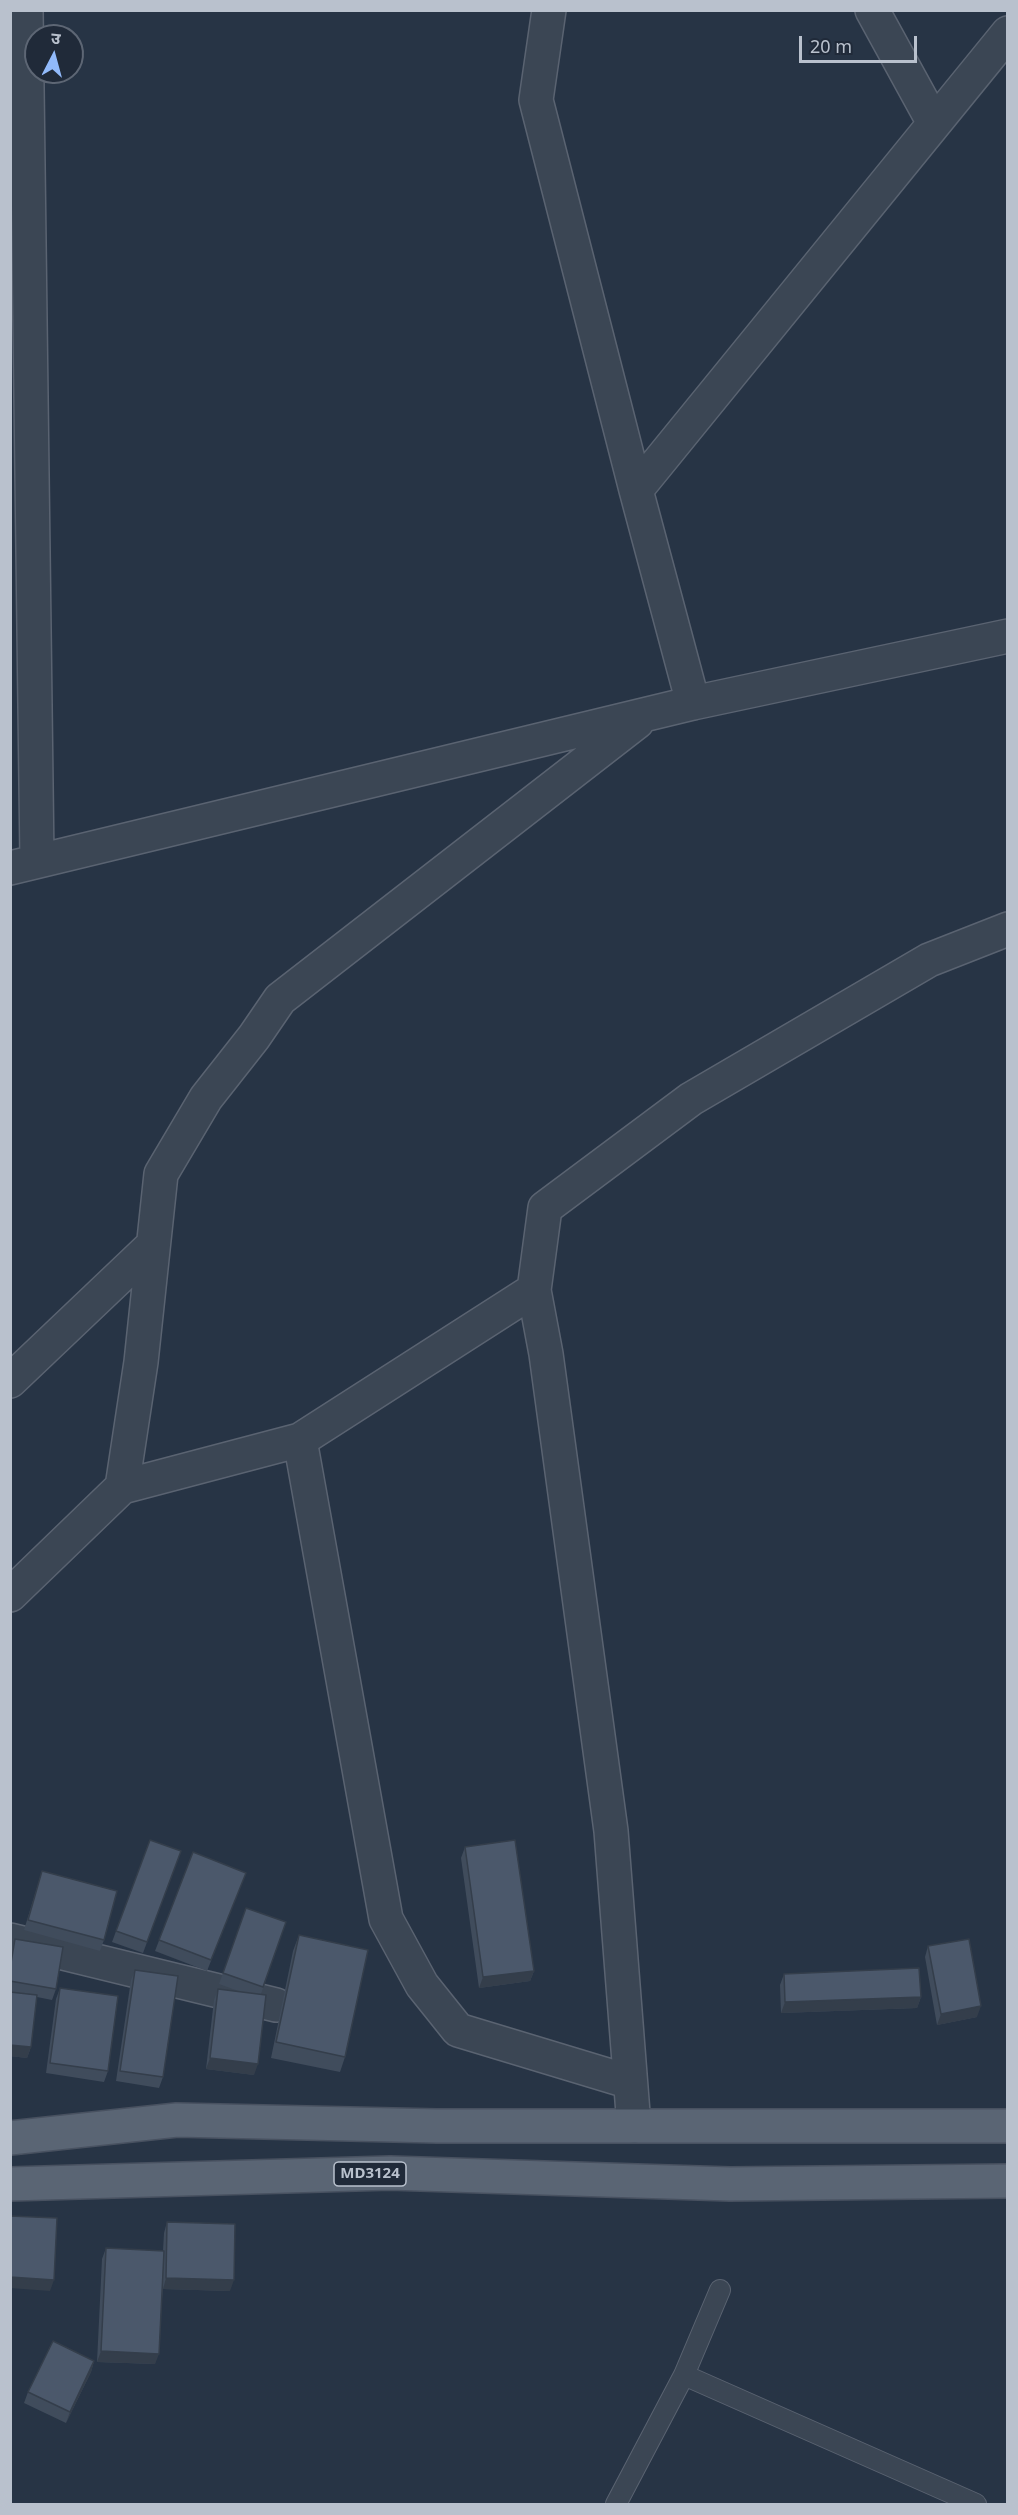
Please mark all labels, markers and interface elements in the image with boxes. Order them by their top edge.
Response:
north arrow [24,24,84,84]
scale bar [802,24,920,62]
text: उ [50,27,61,50]
text: 20 m [810,34,852,58]
road number: MD3124 [334,2162,406,2186]

